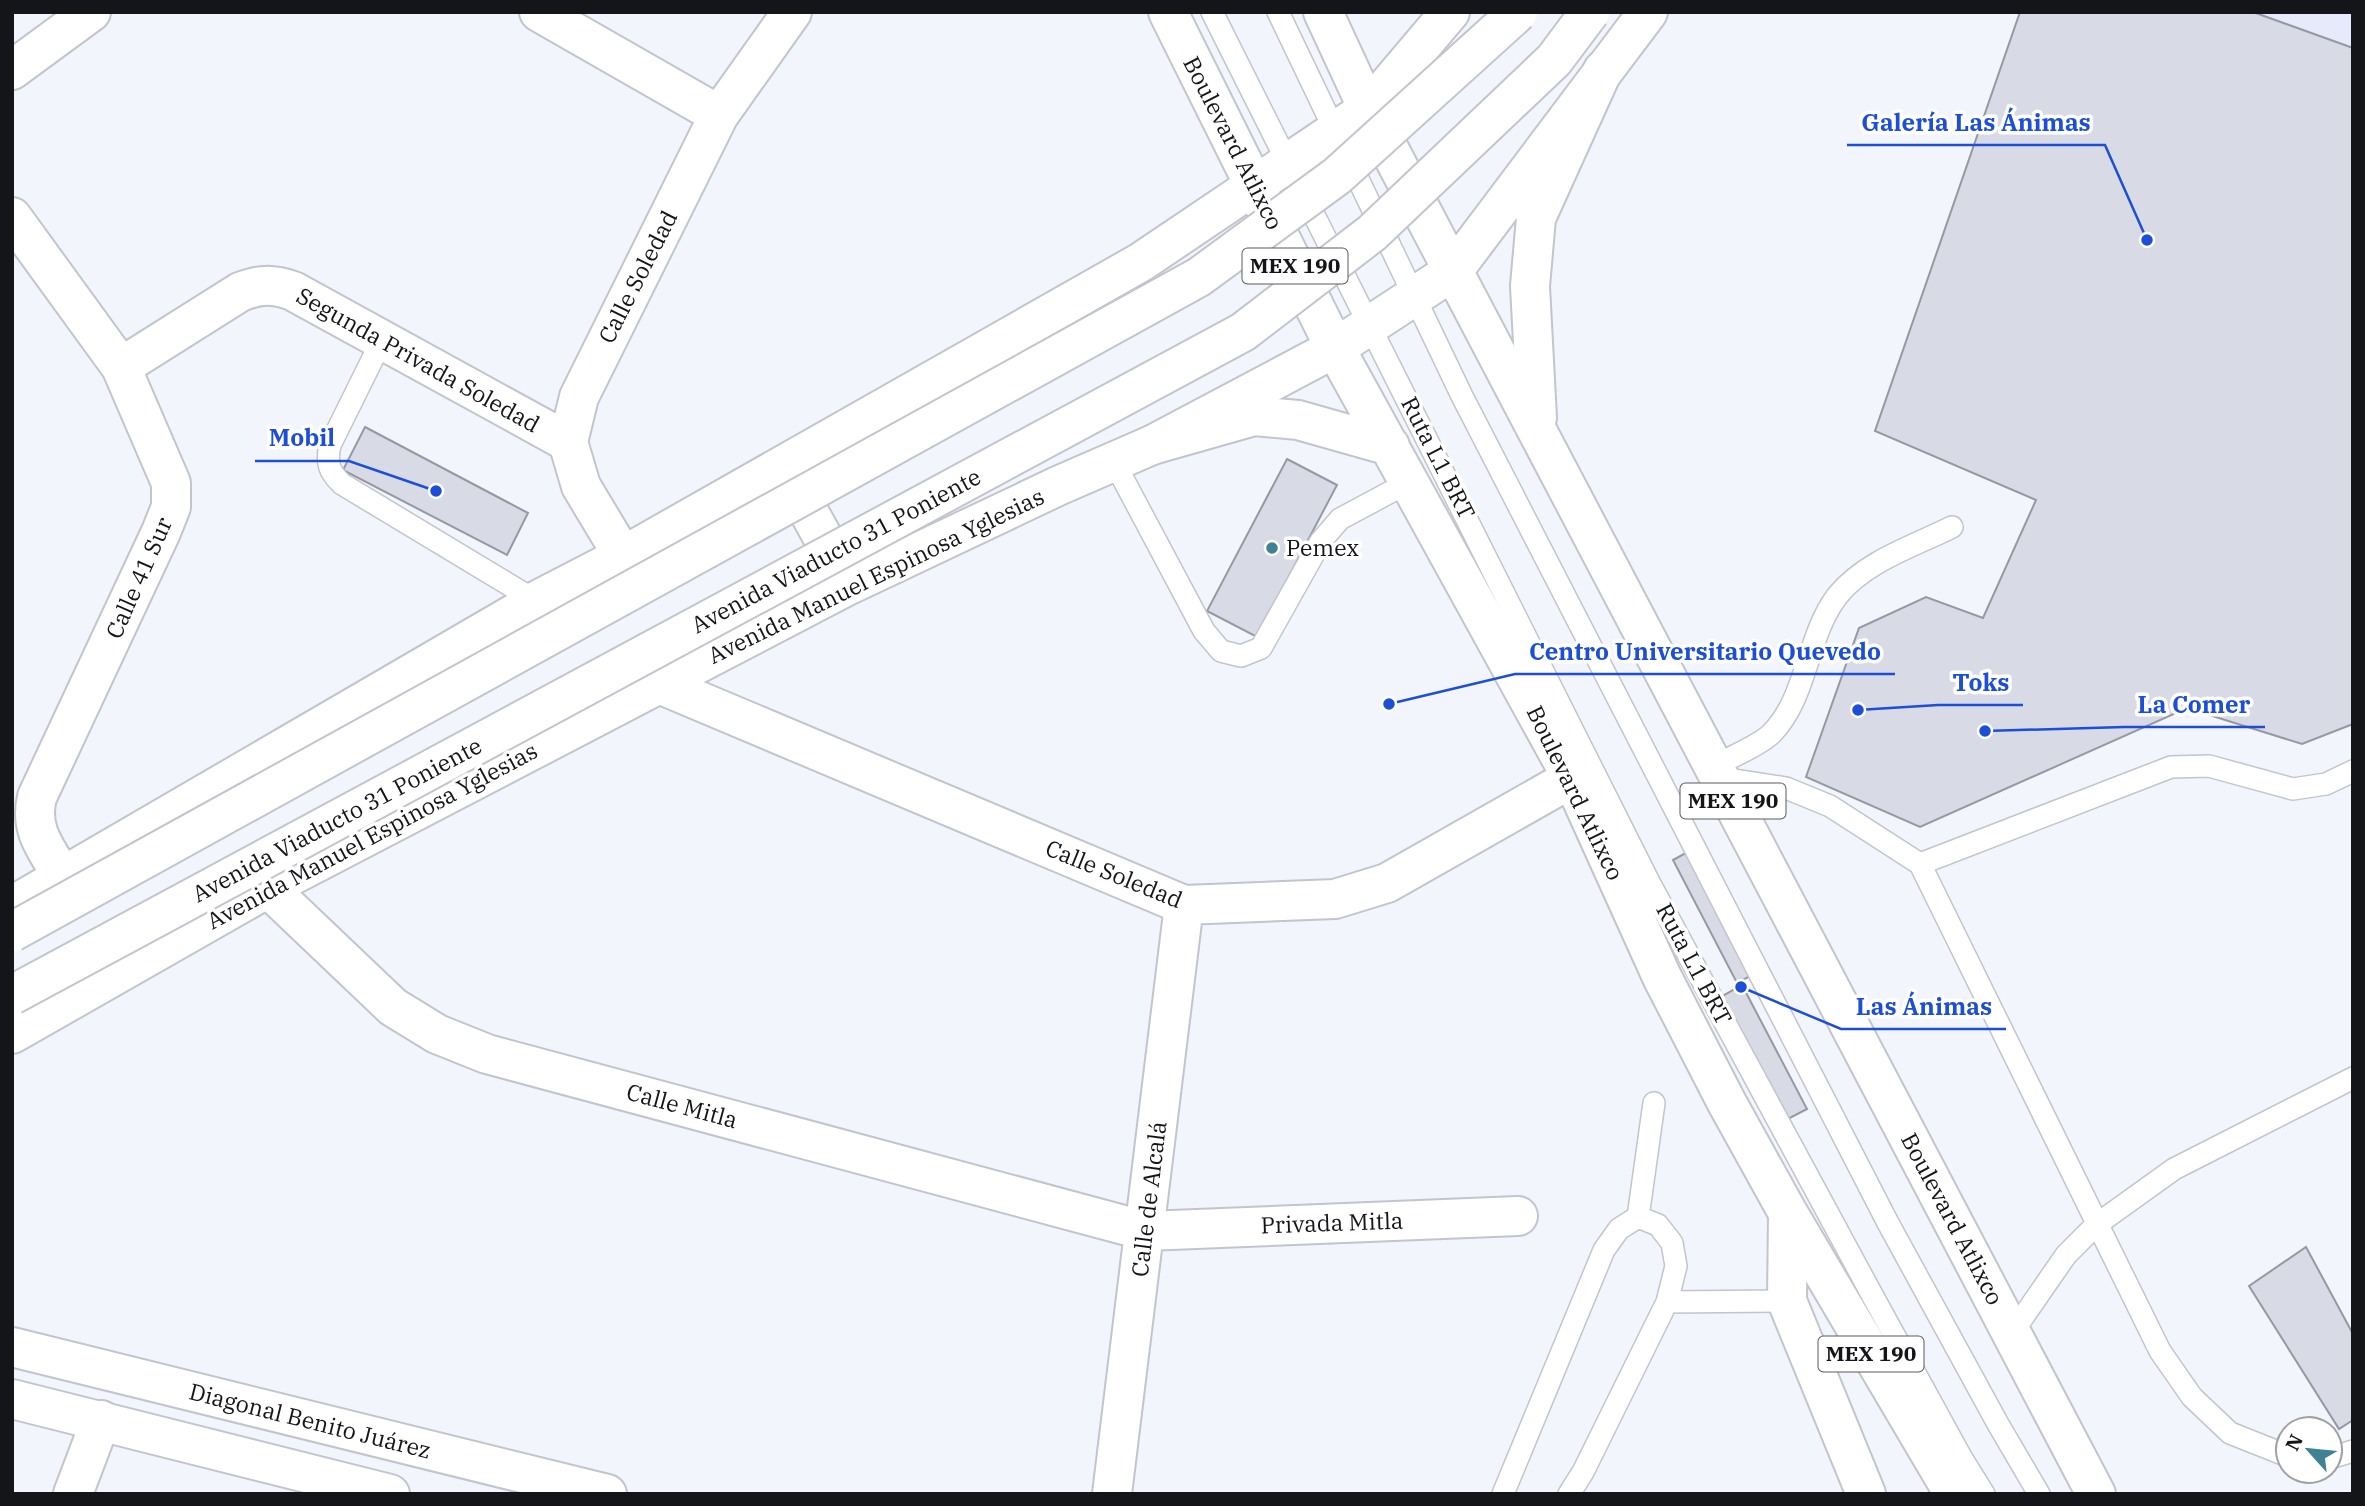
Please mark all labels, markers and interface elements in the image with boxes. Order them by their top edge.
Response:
street label: Boulevard Atlixco [1177,51,1291,234]
callout: Galería Las Ánimas [1847,100,2105,145]
text: Galería Las Ánimas [1861,106,2091,138]
street label: Calle Soledad [591,205,683,348]
road number: MEX 190 [1242,248,1348,284]
street label: Segunda Privada Soledad [292,280,545,439]
street label: Ruta L1 BRT [1395,391,1483,524]
callout: Mobil [255,416,349,461]
text: Mobil [269,421,335,453]
street label: Avenida Viaducto 31 Poniente [686,461,986,639]
street label: Avenida Manuel Espinosa Yglesias [702,480,1049,670]
street label: Calle 41 Sur [98,512,178,643]
place label: Pemex [1286,532,1359,562]
marker: Pemex [1264,540,1280,556]
callout: Centro Universitario Quevedo [1515,629,1895,674]
text: Centro Universitario Quevedo [1529,635,1881,667]
callout: Toks [1938,660,2023,705]
text: Toks [1953,666,2009,698]
callout: La Comer [2124,682,2265,727]
text: La Comer [2138,688,2251,720]
street label: Boulevard Atlixco [1521,700,1631,885]
street label: Avenida Viaducto 31 Poniente [187,730,487,908]
street label: Avenida Manuel Espinosa Yglesias [201,735,542,935]
road number: MEX 190 [1680,784,1786,818]
street label: Calle Soledad [1041,832,1187,914]
street label: Ruta L1 BRT [1650,897,1740,1030]
callout: Las Ánimas [1841,984,2006,1029]
text: Las Ánimas [1856,990,1992,1022]
street label: Calle Mitla [624,1076,741,1134]
street label: Calle de Alcalá [1124,1119,1172,1278]
street label: Boulevard Atlixco [1895,1127,2011,1310]
street label: Privada Mitla [1260,1205,1404,1239]
road number: MEX 190 [1818,1336,1924,1372]
street label: Diagonal Benito Juárez [186,1375,434,1465]
north arrow [2274,1415,2344,1485]
text: N [2280,1430,2308,1454]

